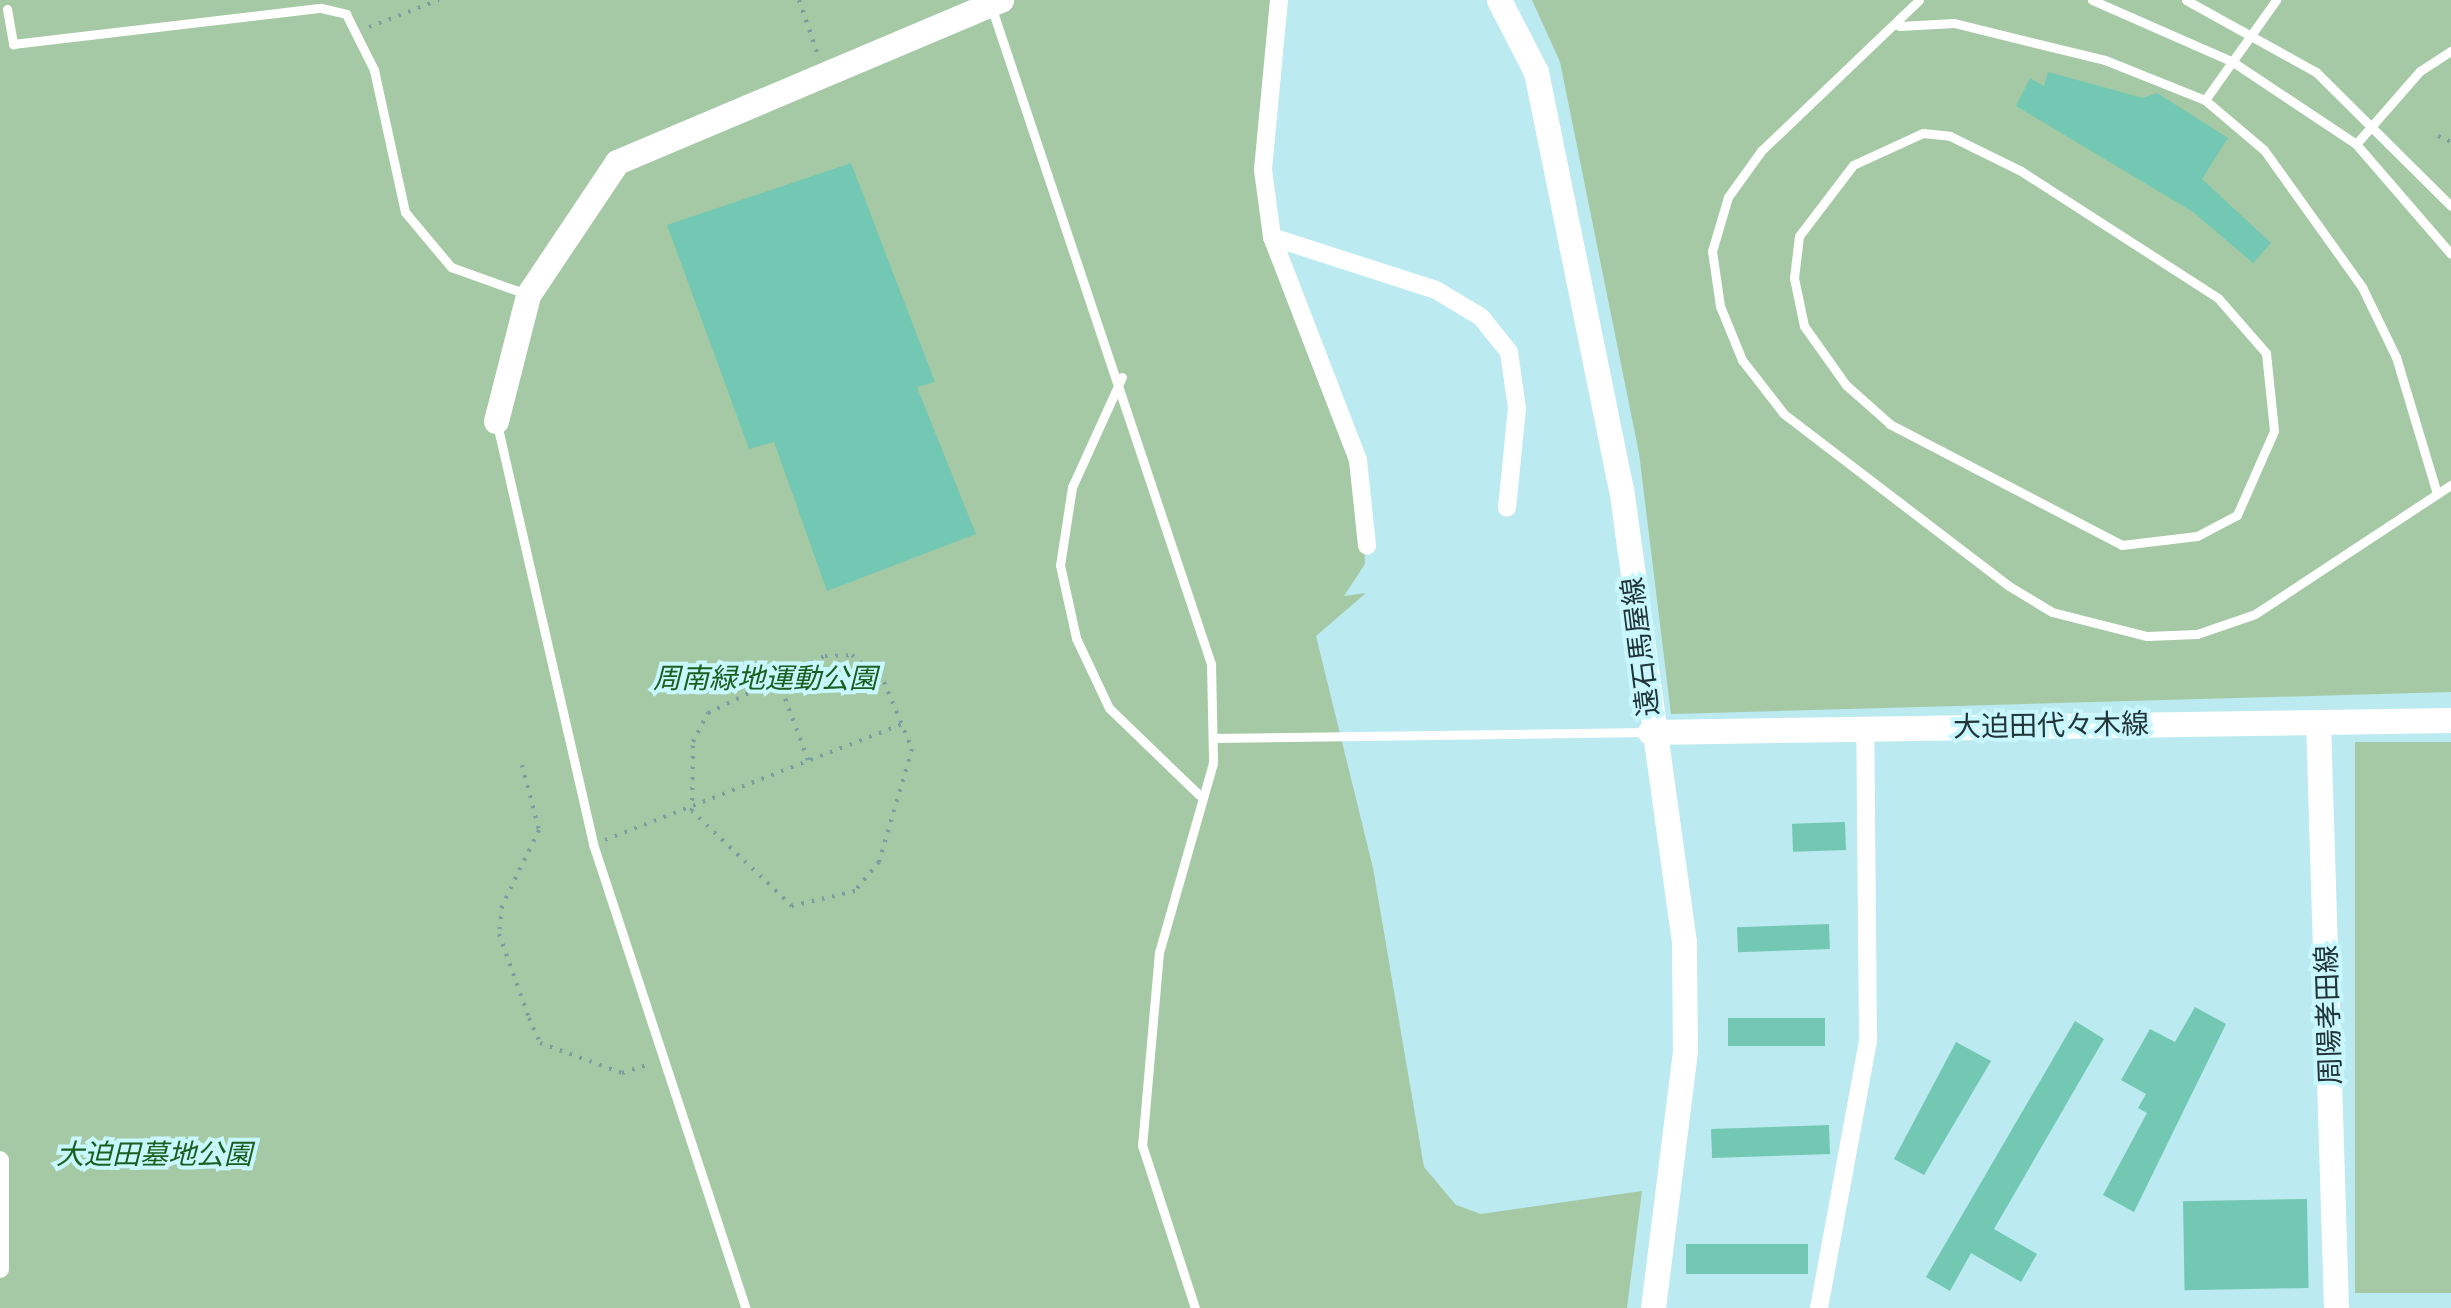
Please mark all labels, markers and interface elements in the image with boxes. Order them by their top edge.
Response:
street label: 遠石馬屋線 [1615,575,1665,719]
park label: 周南緑地運動公園 [653,661,877,695]
street label: 大迫田代々木線 [1953,706,2149,744]
street label: 周陽孝田線 [2309,944,2347,1086]
park label: 大迫田墓地公園 [56,1137,252,1171]

